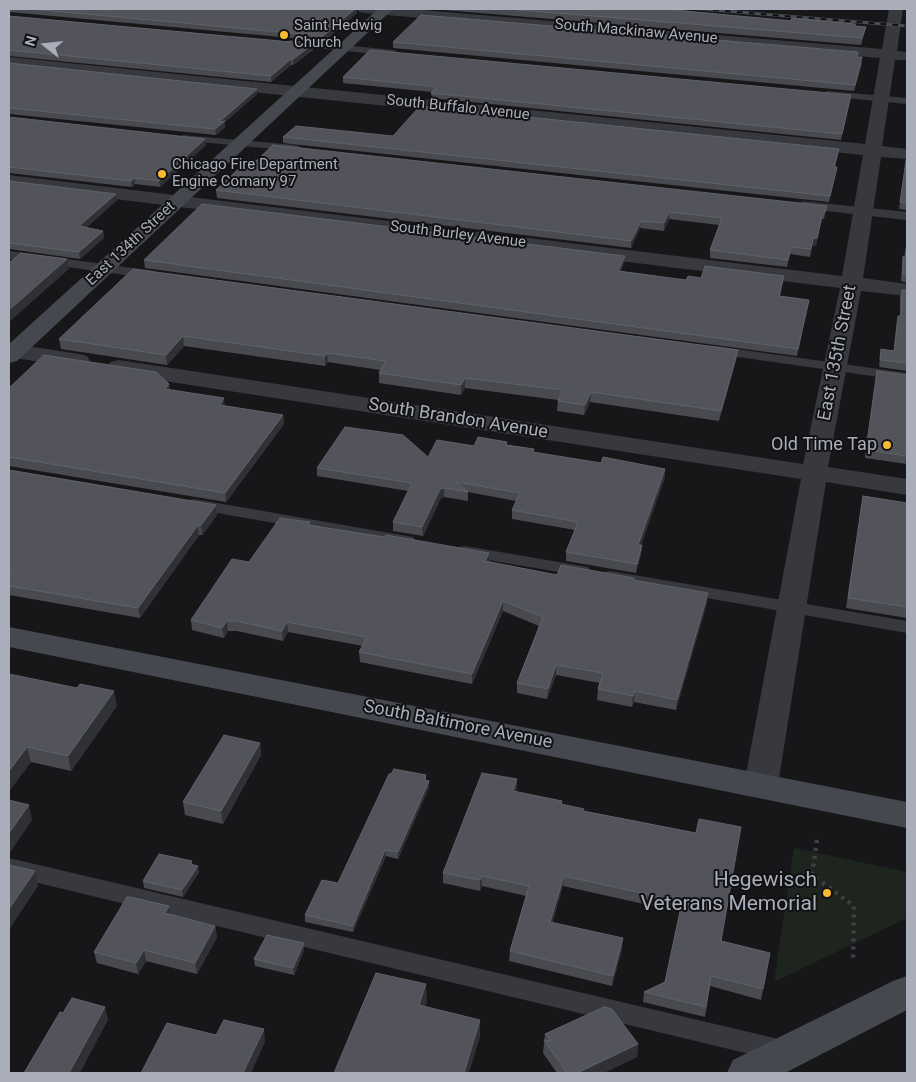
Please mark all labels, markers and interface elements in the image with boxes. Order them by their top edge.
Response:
street label: South Mackinaw Avenue [554,16,718,48]
place label: Saint Hedwig Church [294,17,382,52]
north arrow [20,20,70,70]
marker: Saint Hedwig Church [278,29,290,41]
text: N [22,34,40,48]
street label: South Buffalo Avenue [386,92,530,124]
place label: Chicago Fire Department Engine Comany 97 [172,156,338,191]
marker: Chicago Fire Department Engine Comany 97 [156,168,168,180]
street label: East 134th Street [83,198,179,290]
street label: South Burley Avenue [389,218,527,252]
street label: East 135th Street [814,283,862,423]
street label: South Brandon Avenue [367,394,549,444]
place label: Old Time Tap [771,434,877,456]
marker: Old Time Tap [881,439,893,451]
street label: South Baltimore Avenue [362,696,554,754]
place label: Hegewisch Veterans Memorial [641,868,817,918]
marker: Hegewisch Veterans Memorial [821,887,833,899]

